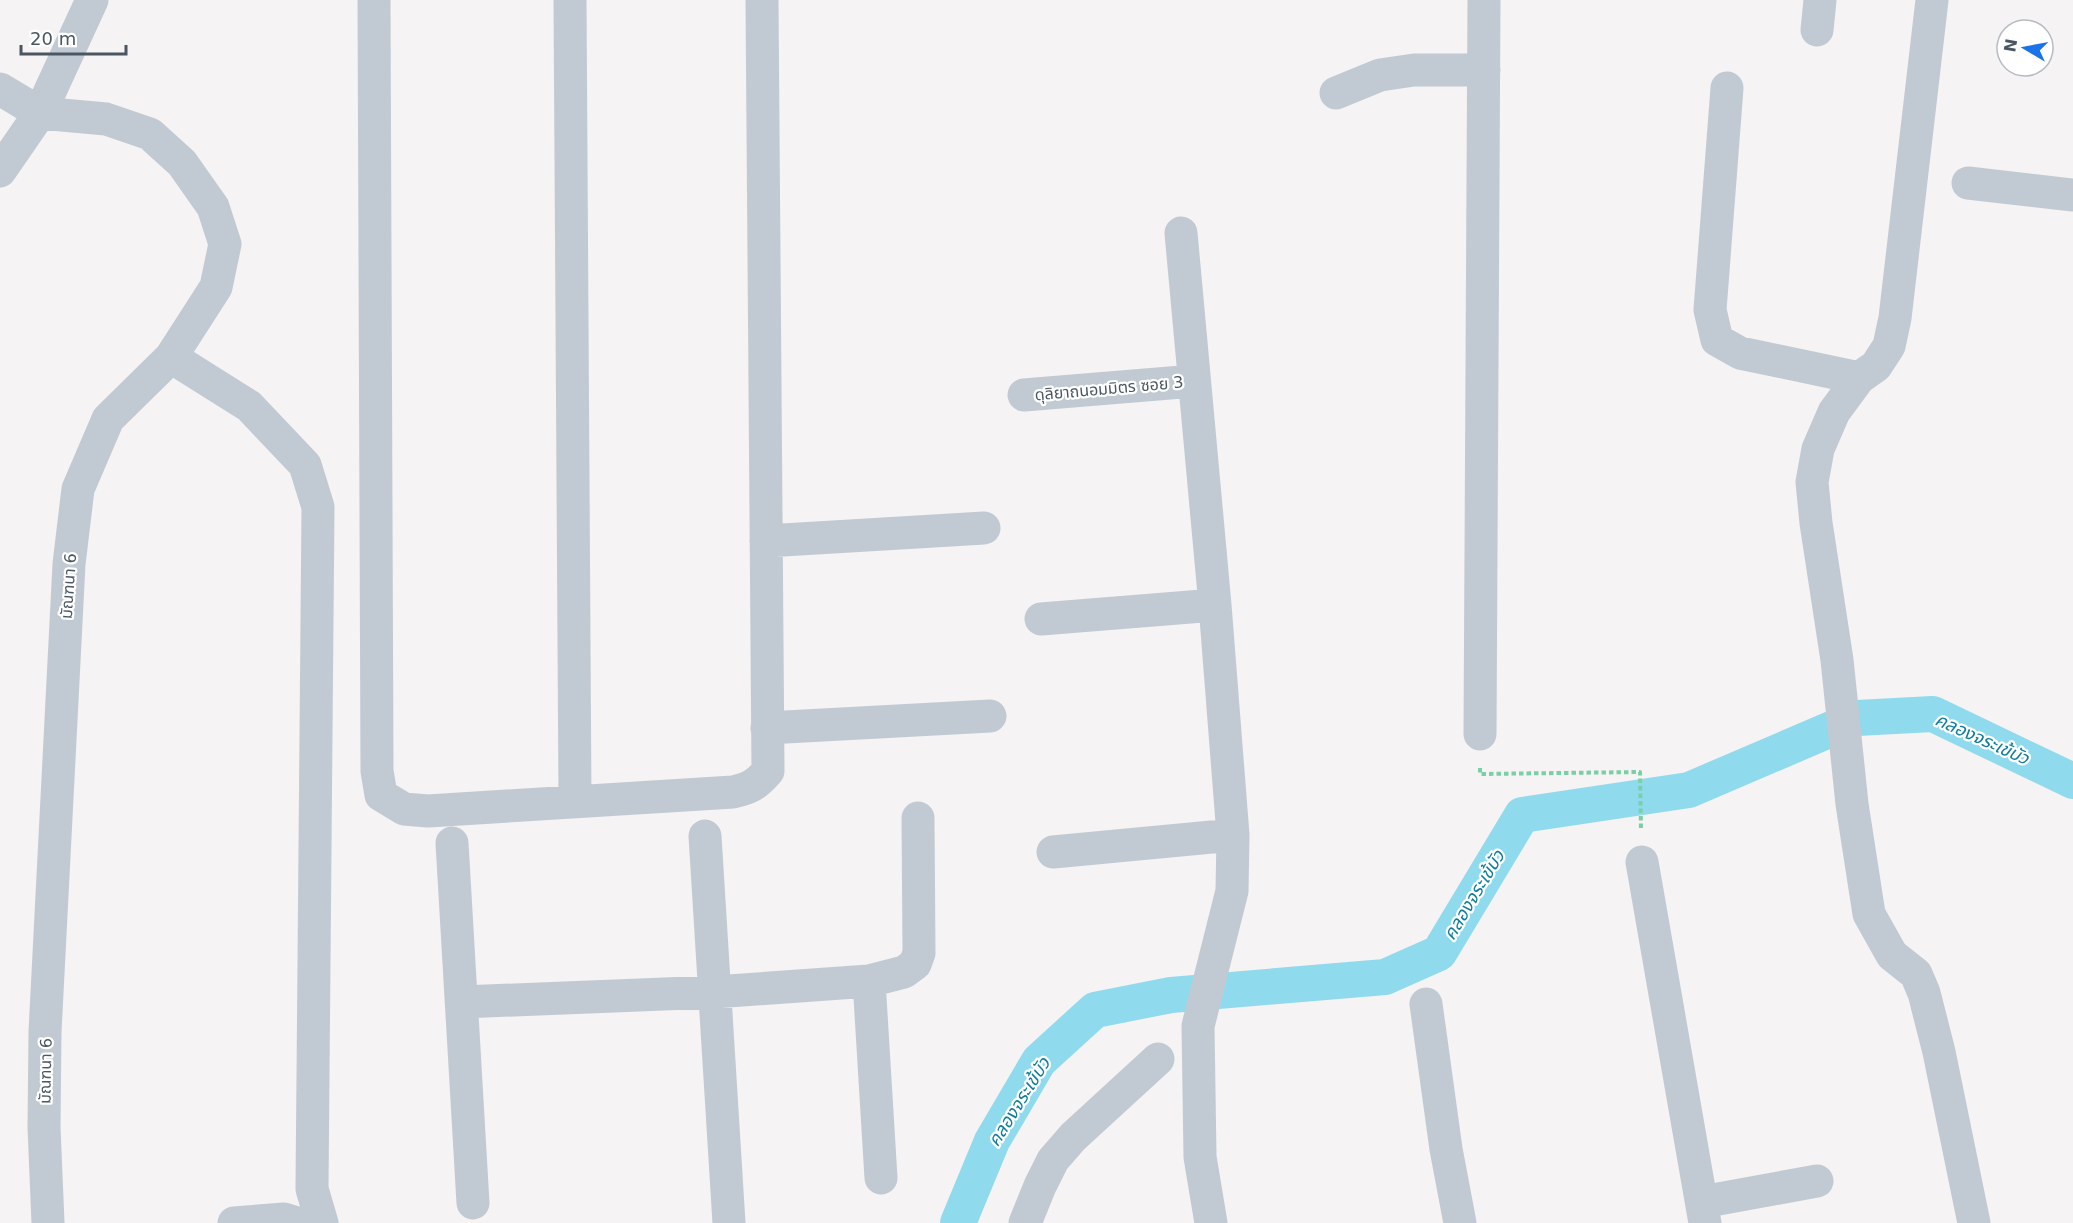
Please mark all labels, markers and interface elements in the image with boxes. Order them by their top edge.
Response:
scale bar [21,18,126,56]
north arrow [1995,18,2055,78]
text: 20 m [30,28,76,49]
text: N [2000,37,2021,54]
street label: ดุลิยาถนอมมิตร ซอย 3 [1034,373,1184,404]
street label: มัณฑนา 6 [57,552,80,620]
water label: คลองจระเข้บัว [1932,709,2033,769]
water label: คลองจระเข้บัว [1439,845,1509,943]
street label: มัณฑนา 6 [35,1038,56,1104]
water label: คลองจระเข้บัว [983,1053,1055,1150]

